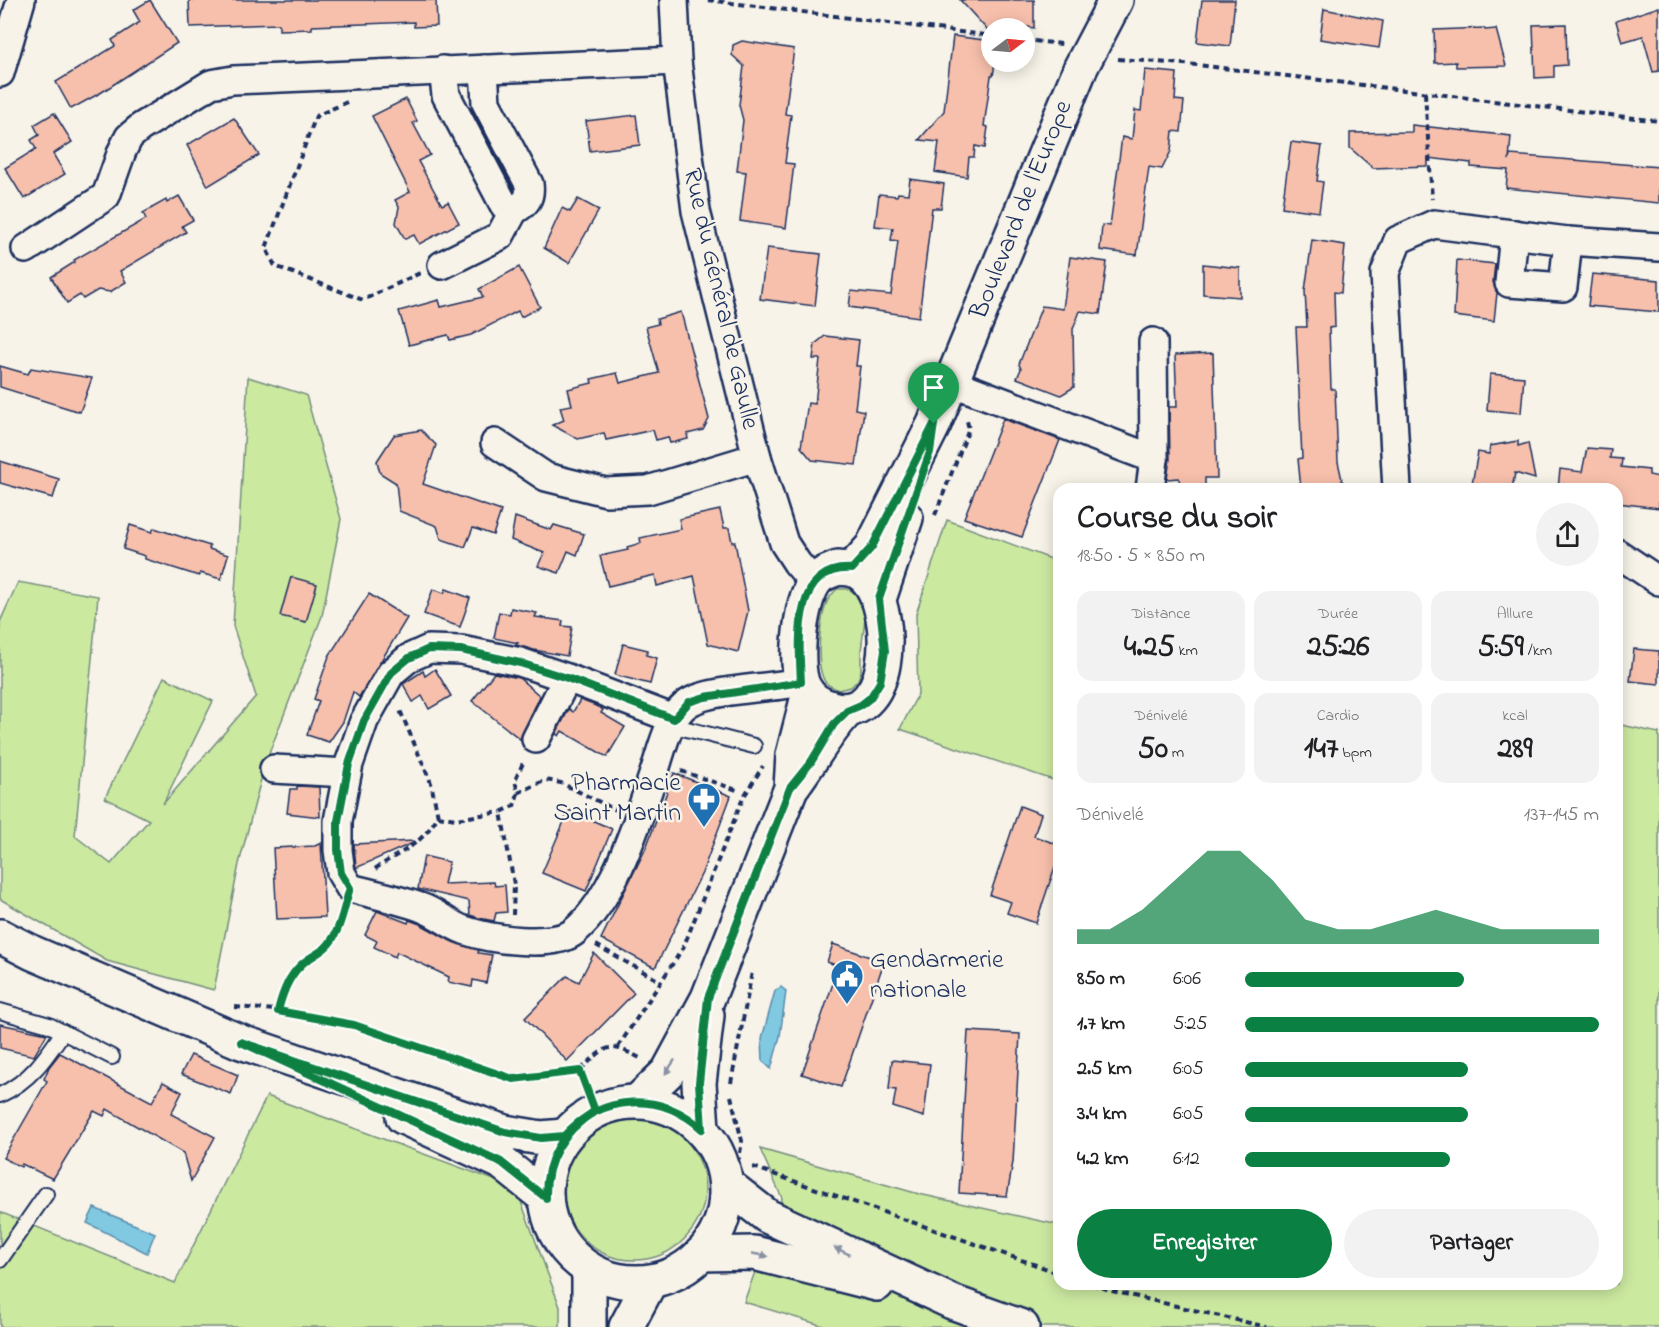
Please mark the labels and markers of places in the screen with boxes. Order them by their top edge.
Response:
pin [908,362,959,424]
place label: Pharmacie Saint Martin [553,765,681,833]
pharmacy icon: Pharmacie Saint Martin [686,781,722,828]
place label: Gendarmerie nationale [870,942,1004,1010]
public building icon: Gendarmerie nationale [829,958,865,1005]

